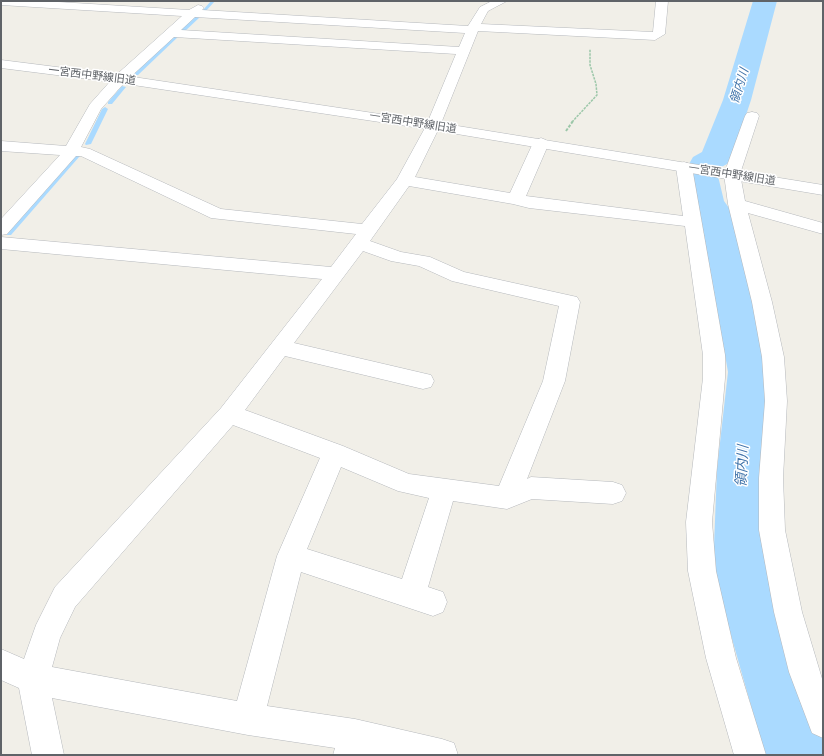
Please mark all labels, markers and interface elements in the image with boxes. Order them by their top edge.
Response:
street label: 一宮西中野線旧道 [48,64,136,88]
water label: 領内川 [728,67,752,105]
street label: 一宮西中野線旧道 [369,110,457,136]
street label: 一宮西中野線旧道 [688,162,776,188]
water label: 領内川 [734,445,752,487]

